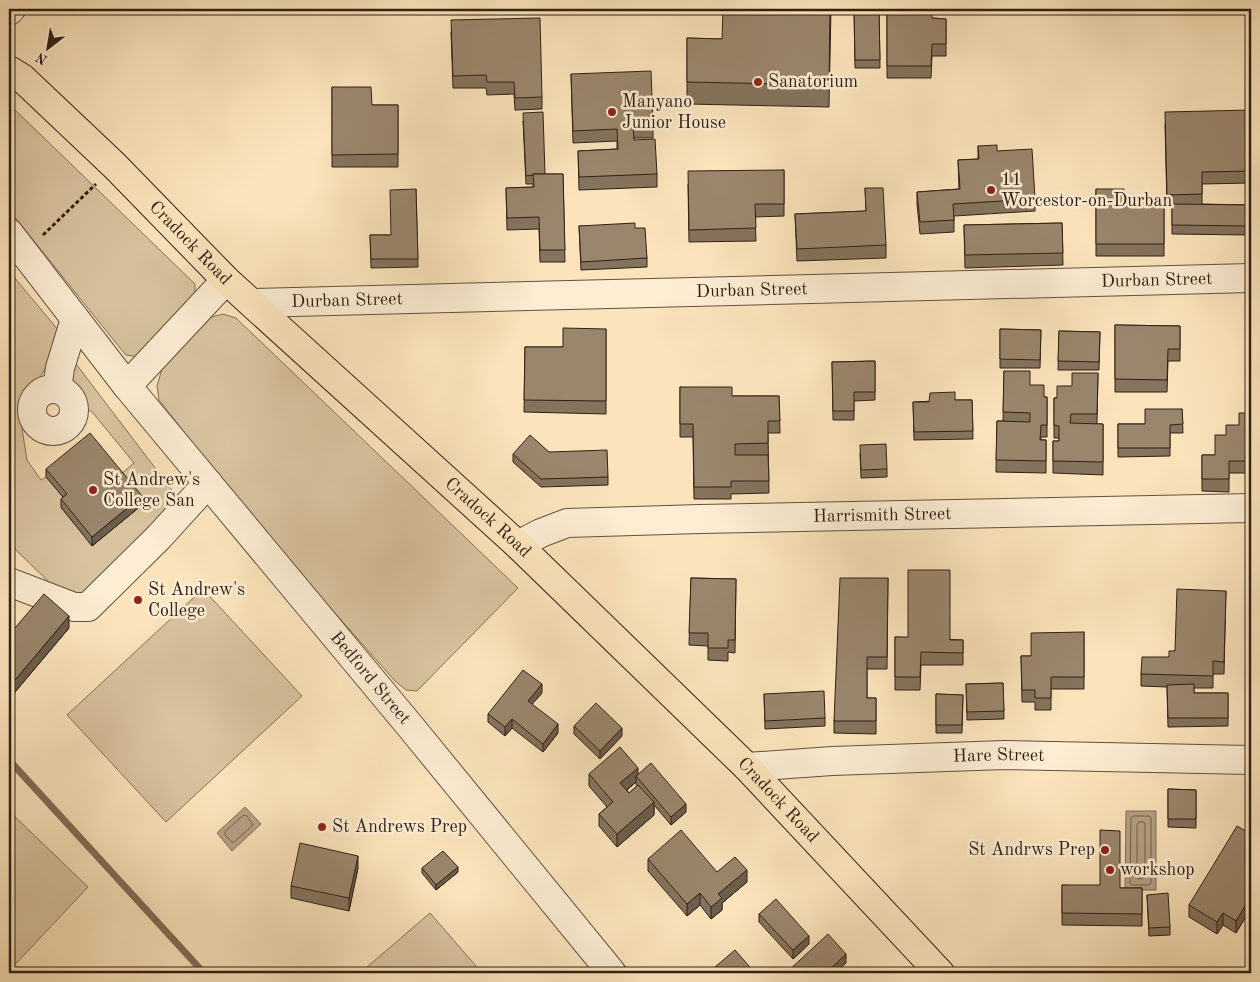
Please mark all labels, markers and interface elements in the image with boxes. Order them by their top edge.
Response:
north arrow [22,22,72,72]
text: N [33,49,50,67]
place label: Sanatorium [768,73,858,91]
marker: Sanatorium [752,76,764,88]
place label: Manyano Junior House [622,93,726,132]
marker: Manyano Junior House [606,106,618,118]
place label: 11 Worcestor-on-Durban [1001,171,1172,210]
marker: 11 Worcestor-on-Durban [985,184,997,196]
street label: Cradock Road [146,198,235,289]
street label: Durban Street [1101,270,1213,291]
street label: Durban Street [696,280,808,301]
street label: Durban Street [291,290,403,311]
place label: St Andrew's College San [103,471,200,510]
street label: Cradock Road [441,474,534,561]
marker: St Andrew's College San [87,484,99,496]
street label: Harrismith Street [813,505,952,526]
place label: St Andrew's College [148,581,245,620]
marker: St Andrew's College [132,594,144,606]
street label: Bedford Street [327,628,414,728]
street label: Hare Street [953,746,1045,766]
street label: Cradock Road [734,754,822,846]
place label: St Andrews Prep [332,818,467,836]
marker: St Andrews Prep [316,821,328,833]
place label: St Andrws Prep [968,841,1095,859]
marker: St Andrws Prep [1099,844,1111,856]
place label: workshop [1120,861,1195,879]
marker: workshop [1104,864,1116,876]

